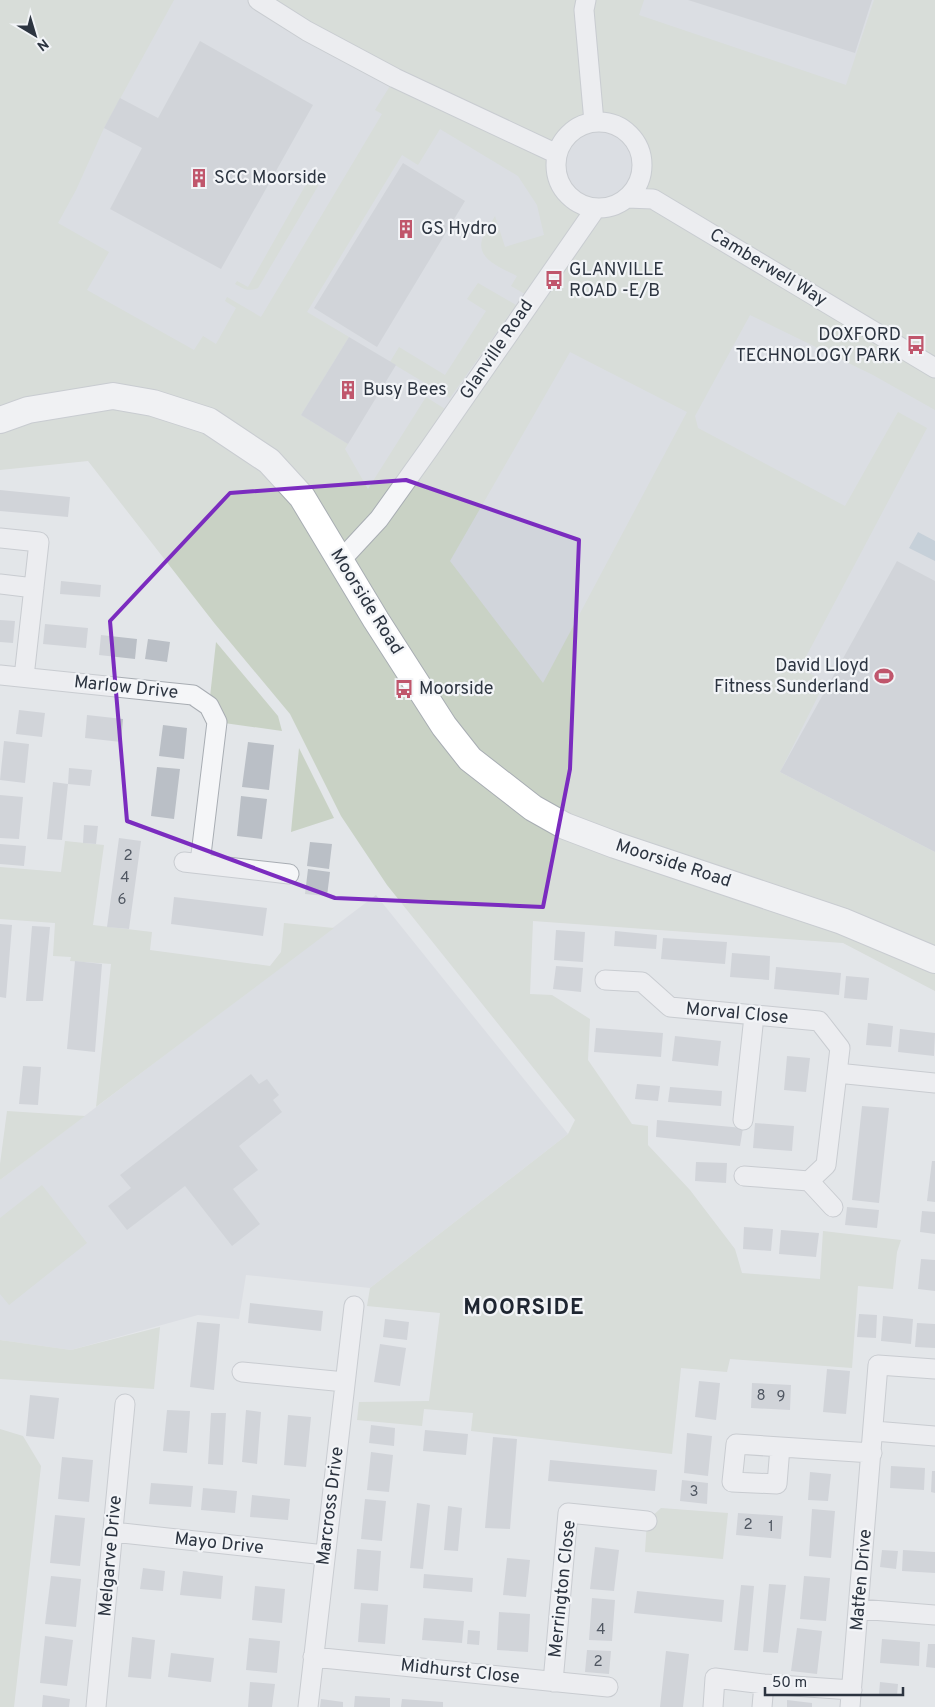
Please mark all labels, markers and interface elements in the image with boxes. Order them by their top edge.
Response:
north arrow [10,10,60,60]
text: N [33,34,51,54]
building icon: SCC Moorside [188,167,210,189]
place label: SCC Moorside [214,167,327,190]
building icon: GS Hydro [395,218,417,240]
place label: GS Hydro [421,218,497,241]
street label: Camberwell Way [705,224,831,312]
place label: GLANVILLE ROAD -E/B [569,259,664,303]
bus stop icon: GLANVILLE ROAD -E/B [543,269,565,291]
street label: Glanville Road [455,296,539,404]
place label: DOXFORD TECHNOLOGY PARK [735,324,901,368]
bus stop icon: DOXFORD TECHNOLOGY PARK [905,334,927,356]
building icon: Busy Bees [337,379,359,401]
place label: Busy Bees [363,379,447,402]
street label: Moorside Road [324,545,408,659]
place label: David Lloyd Fitness Sunderland [714,655,869,699]
sports icon: David Lloyd Fitness Sunderland [873,665,895,687]
street label: Marlow Drive [73,671,179,705]
bus stop icon: Moorside [393,678,415,700]
place label: Moorside [419,678,493,701]
street label: Moorside Road [612,834,734,894]
house number: 2 [123,847,133,866]
house number: 4 [120,869,130,888]
house number: 6 [118,891,127,910]
street label: Morval Close [685,998,789,1030]
district label: MOORSIDE [463,1295,585,1322]
house number: 8 [756,1387,766,1406]
house number: 9 [777,1388,785,1407]
street label: Marcross Drive [312,1445,350,1567]
house number: 3 [689,1483,699,1502]
street label: Melgarve Drive [94,1494,128,1618]
house number: 2 [743,1516,753,1535]
house number: 1 [768,1518,774,1537]
street label: Merrington Close [544,1519,582,1659]
street label: Mayo Drive [173,1528,265,1560]
street label: Matfen Drive [846,1528,878,1632]
house number: 4 [596,1621,606,1640]
house number: 2 [593,1653,603,1672]
street label: Midhurst Close [399,1654,521,1690]
scale bar [765,1664,902,1696]
text: 50 m [772,1674,807,1693]

